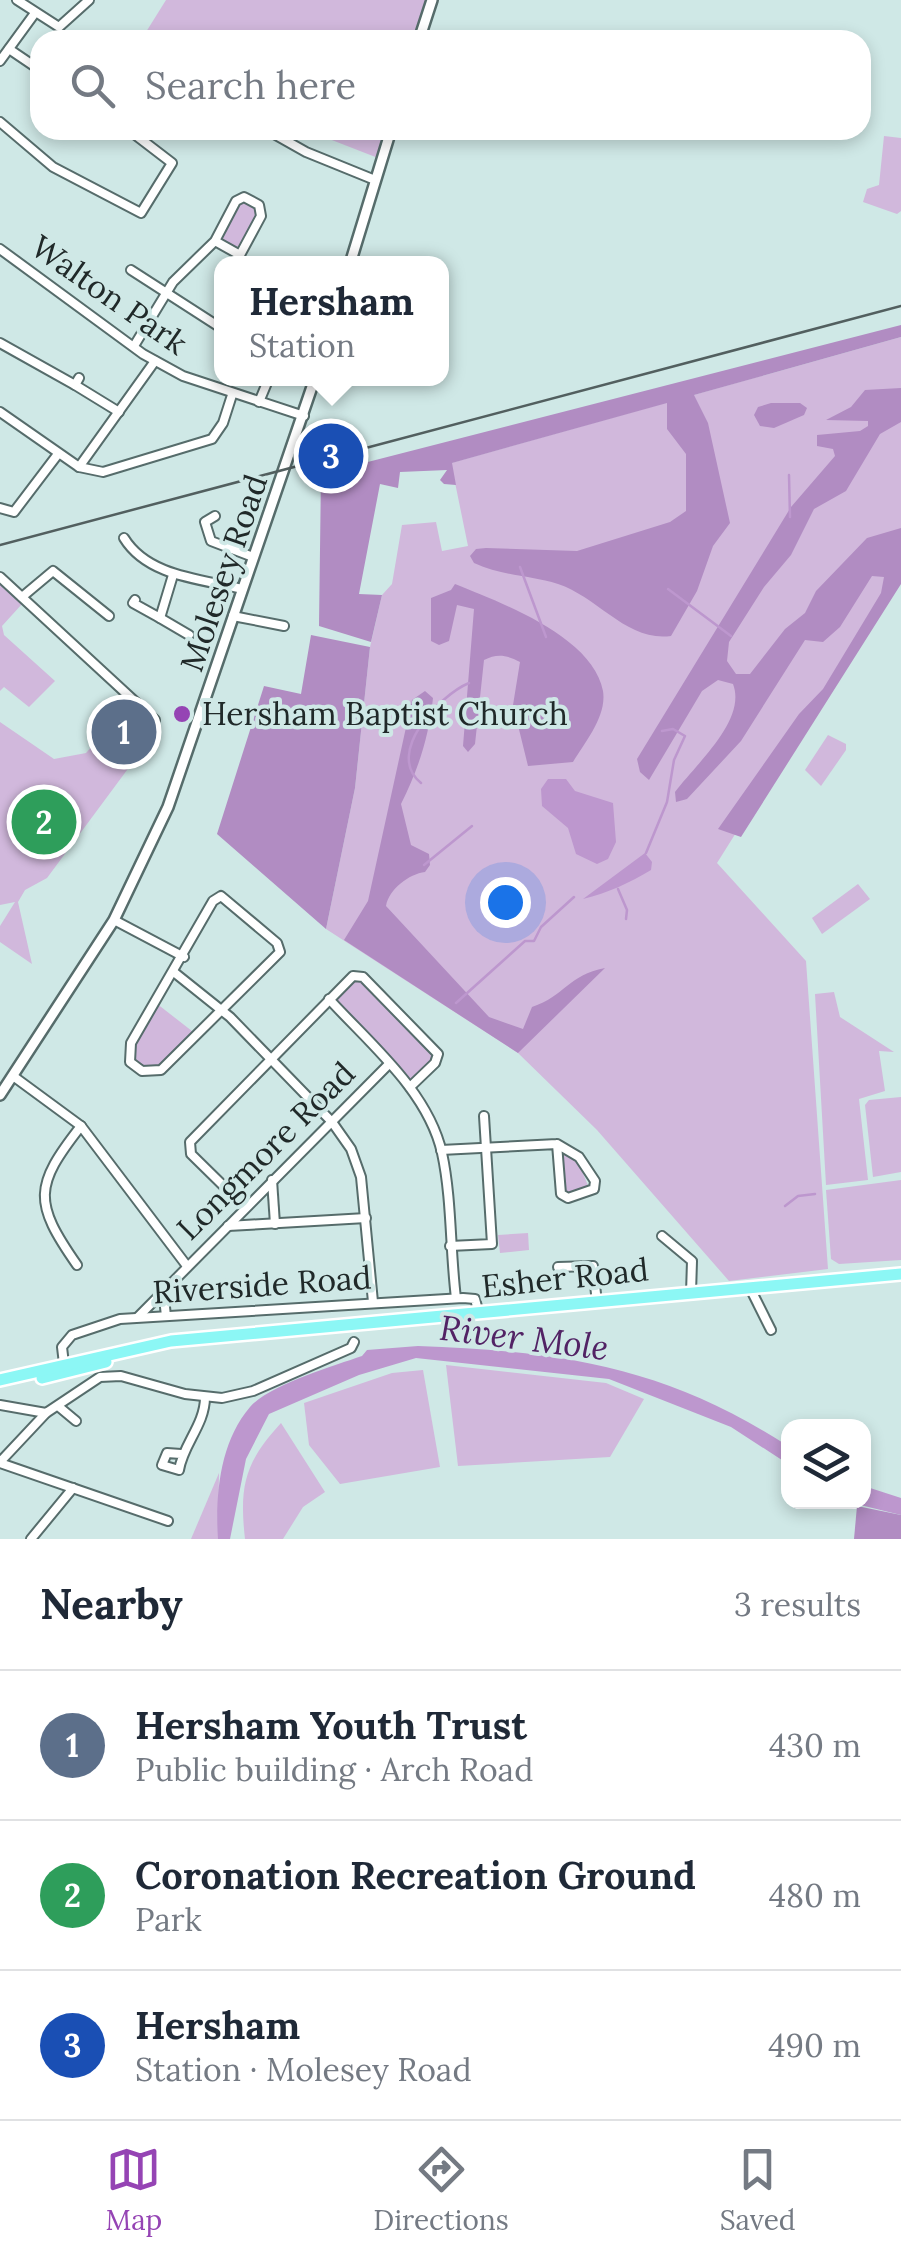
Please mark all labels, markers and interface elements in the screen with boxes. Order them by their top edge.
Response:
search box [30,30,871,140]
icon: search [65,58,120,113]
text: Search here [145,61,356,109]
street label: Walton Park [23,226,195,363]
popup [214,256,449,386]
text: Hersham [249,277,414,325]
text: Station [249,325,355,366]
pin: 3 [298,418,364,494]
street label: Molesey Road [171,469,276,677]
place label: Hersham Baptist Church [202,693,568,734]
pin: 1 [92,694,156,770]
marker: Hersham Baptist Church [171,703,193,725]
pin: 2 [12,784,76,860]
your location [480,877,531,928]
street label: Longmore Road [168,1053,363,1248]
street label: Esher Road [479,1248,651,1307]
street label: Riverside Road [151,1256,373,1313]
water label: River Mole [437,1305,611,1370]
map controls [781,1419,871,1509]
button: layers [781,1419,871,1509]
text: Nearby [40,1577,183,1631]
text: 3 results [734,1584,861,1625]
text: Hersham Youth Trust [135,1701,527,1749]
text: 1 [66,1725,79,1766]
text: 430 m [769,1725,861,1766]
text: Public building · Arch Road [135,1749,533,1790]
text: Coronation Recreation Ground [135,1851,696,1899]
text: 2 [64,1875,81,1916]
text: 480 m [769,1875,861,1916]
text: Park [135,1899,202,1940]
text: Hersham [135,2001,300,2049]
text: 3 [64,2025,81,2066]
text: 490 m [768,2025,861,2066]
text: Station · Molesey Road [135,2049,472,2090]
tab: Map [105,2142,162,2238]
tab: Directions [373,2142,509,2238]
tab: Saved [720,2142,796,2238]

